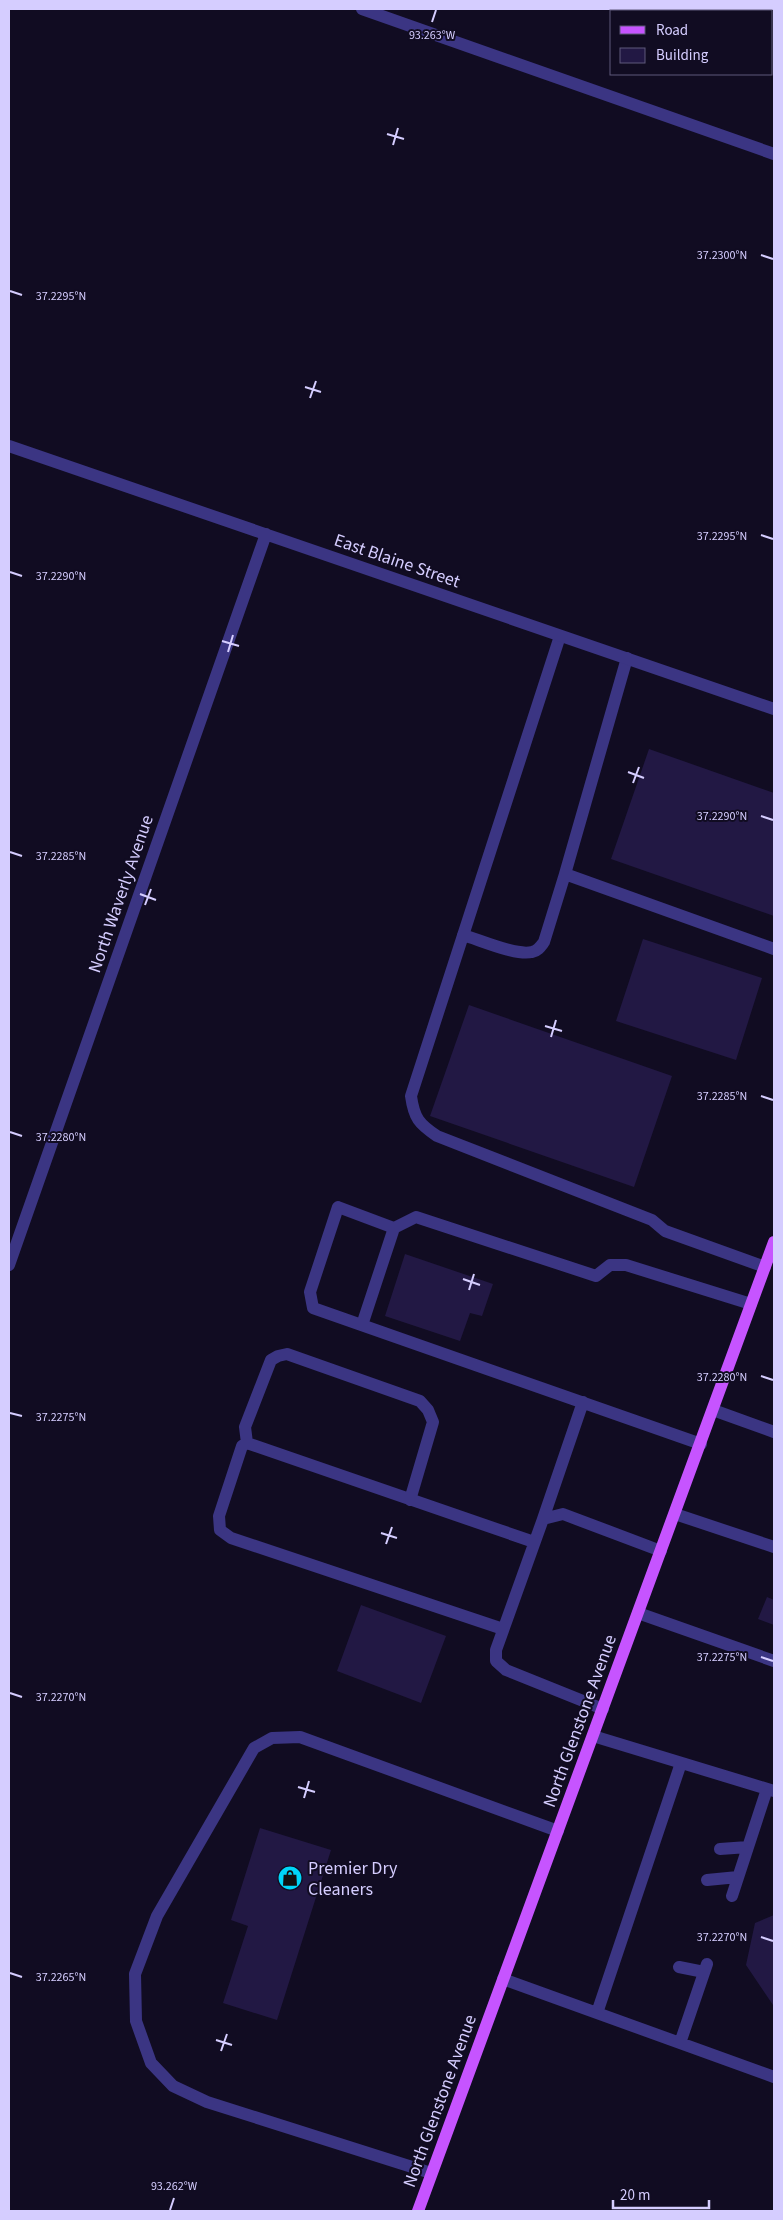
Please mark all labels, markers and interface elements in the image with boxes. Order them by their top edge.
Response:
legend [610,10,773,75]
text: Road [656,20,688,41]
text: 93.263°W [409,27,456,44]
text: Building [656,45,709,66]
text: 37.2300°N [697,247,747,264]
text: 37.2295°N [36,288,86,305]
street label: East Blaine Street [331,528,463,594]
text: 37.2295°N [697,528,747,545]
text: 37.2290°N [36,568,86,585]
text: 37.2290°N [697,808,747,825]
street label: North Waverly Avenue [82,812,160,976]
text: 37.2285°N [36,848,86,865]
text: 37.2285°N [697,1088,747,1105]
text: 37.2280°N [36,1129,86,1146]
text: 37.2280°N [697,1369,747,1386]
text: 37.2275°N [36,1409,86,1426]
street label: North Glenstone Avenue [537,1631,623,1811]
text: 37.2275°N [697,1649,747,1666]
text: 37.2270°N [36,1689,86,1706]
place label: Premier Dry Cleaners [308,1856,398,1902]
shop icon: Premier Dry Cleaners [277,1865,303,1891]
text: 37.2270°N [697,1929,747,1946]
text: 37.2265°N [36,1969,86,1986]
street label: North Glenstone Avenue [397,2011,483,2191]
text: 93.262°W [151,2178,198,2195]
scale bar [613,2178,709,2210]
text: 20 m [620,2185,650,2206]

